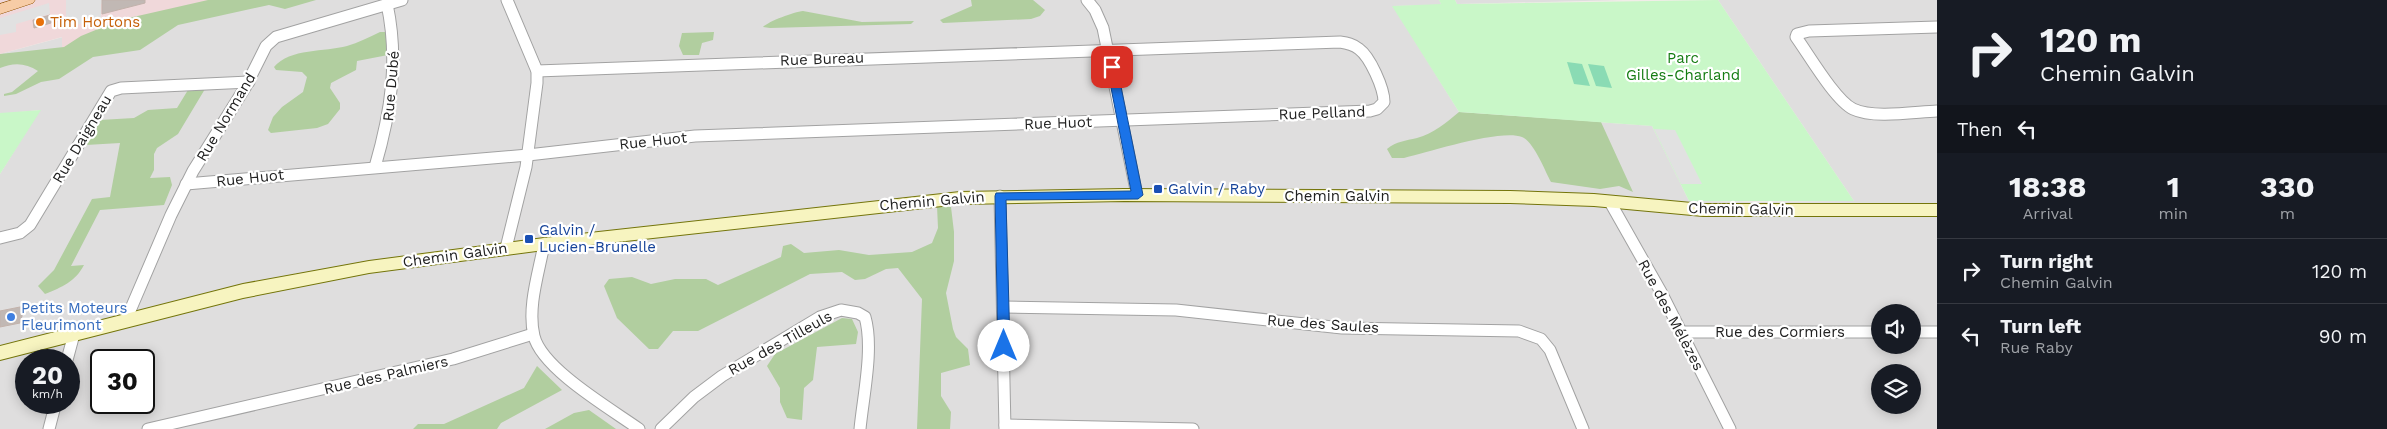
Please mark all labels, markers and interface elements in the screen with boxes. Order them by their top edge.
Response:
place label: Tim Hortons [50,13,140,31]
marker: Tim Hortons [34,16,46,28]
text: 120 m [2040,19,2141,61]
icon: right [1957,20,2022,85]
pin [1091,46,1133,88]
street label: Rue Bureau [780,49,864,69]
park label: Parc Gilles-Charland [1626,49,1740,84]
street label: Rue Dubé [379,50,403,122]
icon: arrive [1098,53,1126,81]
text: Chemin Galvin [2040,61,2195,86]
street label: Rue Normand [192,69,260,165]
street label: Rue Daigneau [49,92,115,186]
street label: Rue Pelland [1278,102,1366,124]
street label: Rue Huot [1024,113,1093,133]
icon: left [2013,115,2041,143]
text: Then [1957,118,2003,141]
street label: Rue Huot [618,128,689,154]
street label: Rue Huot [215,165,286,191]
text: 18:38 [2009,169,2086,204]
text: 1 [2167,169,2180,204]
text: 330 [2260,169,2315,204]
place label: Galvin / Raby [1168,180,1265,198]
marker: Galvin / Raby [1152,183,1164,195]
street label: Chemin Galvin [879,187,985,215]
street label: Chemin Galvin [1284,187,1390,205]
street label: Chemin Galvin [1688,199,1794,219]
text: Arrival [2023,204,2073,223]
text: min [2159,204,2188,223]
text: m [2280,204,2295,223]
place label: Galvin / Lucien-Brunelle [539,221,656,256]
marker: Galvin / Lucien-Brunelle [523,233,535,245]
street label: Chemin Galvin [401,239,509,271]
text: Turn right [2000,250,2093,273]
street label: Rue des Mélèzes [1634,256,1708,374]
icon: right [1957,257,1985,285]
text: 120 m [2312,260,2367,283]
text: Chemin Galvin [2000,273,2113,292]
place label: Petits Moteurs Fleurimont [21,299,128,334]
map controls [1871,304,1921,414]
button: sound [1871,304,1921,354]
street label: Rue des Tilleuls [725,307,835,379]
marker: Petits Moteurs Fleurimont [5,311,17,323]
street label: Rue des Saules [1266,311,1380,337]
text: Turn left [2000,315,2081,338]
position arrow [977,319,1029,371]
icon: left [1957,322,1985,350]
street label: Rue des Cormiers [1715,323,1845,341]
text: 90 m [2319,325,2367,348]
text: Rue Raby [2000,338,2073,357]
speed limit sign: 30 [90,349,155,414]
street label: Rue des Palmiers [322,352,450,398]
text: 20 [32,361,63,390]
button: layers [1871,364,1921,414]
text: km/h [32,387,63,401]

